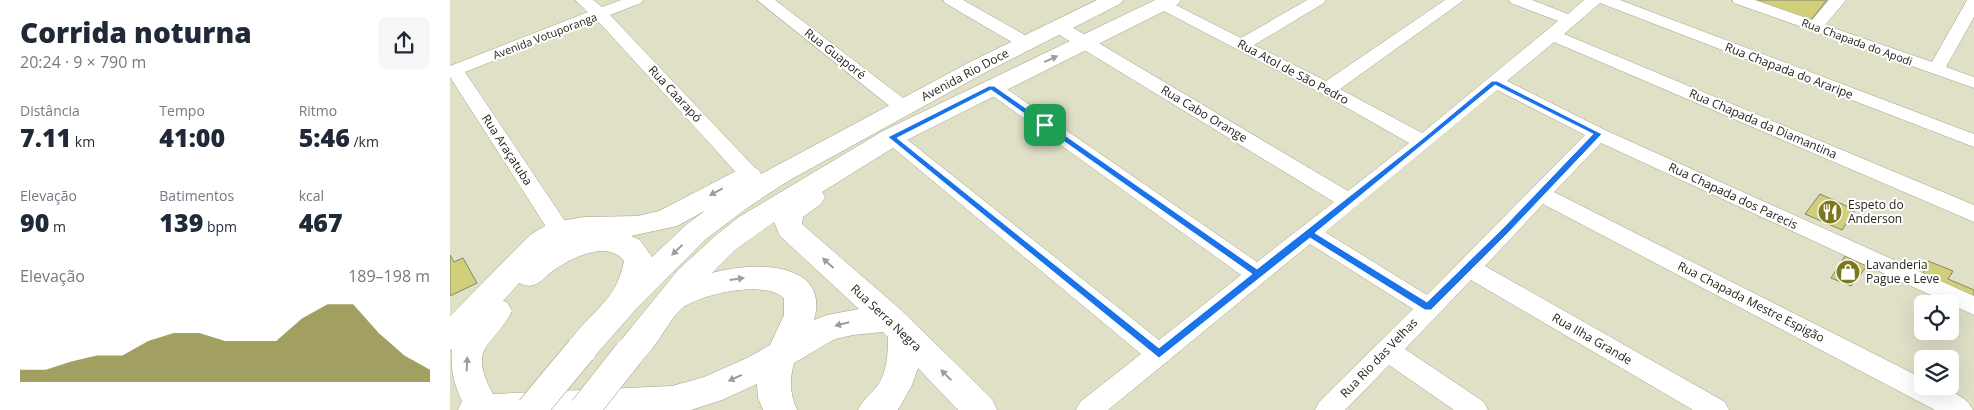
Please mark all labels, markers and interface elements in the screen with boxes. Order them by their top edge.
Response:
street label: Avenida Votuporanga [491,9,599,62]
text: Corrida noturna [20,13,252,51]
street label: Rua Chapada do Apodi [1800,14,1915,69]
button: share [378,17,430,69]
street label: Rua Guaporé [801,24,870,83]
street label: Rua Atol de São Pedro [1235,35,1352,108]
street label: Rua Chapada do Araripe [1723,38,1856,103]
street label: Avenida Rio Doce [918,44,1012,105]
text: 20:24 · 9 × 790 m [20,51,146,73]
one-way arrow [1044,54,1058,62]
street label: Rua Caarapó [645,62,706,126]
street label: Rua Cabo Orange [1158,81,1251,146]
street label: Rua Chapada da Diamantina [1687,85,1840,162]
text: Distância [20,101,80,120]
text: Tempo [159,101,205,120]
text: Ritmo [299,101,337,120]
pin [1024,104,1066,146]
street label: Rua Araçatuba [478,111,537,189]
icon: arrive [1031,111,1059,139]
text: 7.11 [20,120,71,154]
text: 41:00 [159,120,225,154]
text: 5:46 [299,120,350,154]
text: km [71,132,95,151]
text: /km [350,132,379,151]
street label: Rua Chapada dos Parecis [1666,158,1801,233]
text: Elevação [20,186,77,205]
text: Batimentos [159,186,234,205]
text: kcal [299,186,324,205]
one-way arrow [709,188,724,196]
place label: Espeto do Anderson [1848,196,1904,227]
restaurant icon: Espeto do Anderson [1817,199,1843,225]
text: 90 [20,205,49,239]
text: 139 [159,205,203,239]
text: 467 [299,205,343,239]
text: m [49,217,66,236]
text: bpm [203,217,237,236]
one-way arrow [672,244,684,256]
place label: Lavanderia Pague e Leve [1866,256,1939,287]
one-way arrow [822,257,834,269]
street label: Rua Chapada Mestre Espigão [1675,257,1828,346]
shop icon: Lavanderia Pague e Leve [1835,259,1861,285]
text: Elevação [20,265,85,287]
text: 189–198 m [348,265,430,287]
one-way arrow [729,275,745,283]
street label: Rua Serra Negra [847,280,926,355]
map controls [1914,295,1959,395]
button: locate [1914,295,1959,340]
street label: Rua Ilha Grande [1549,309,1636,369]
street label: Rua Rio das Velhas [1336,314,1421,401]
one-way arrow [834,321,849,329]
button: layers [1914,350,1959,395]
one-way arrow [463,356,471,372]
one-way arrow [940,369,952,381]
one-way arrow [728,375,742,383]

